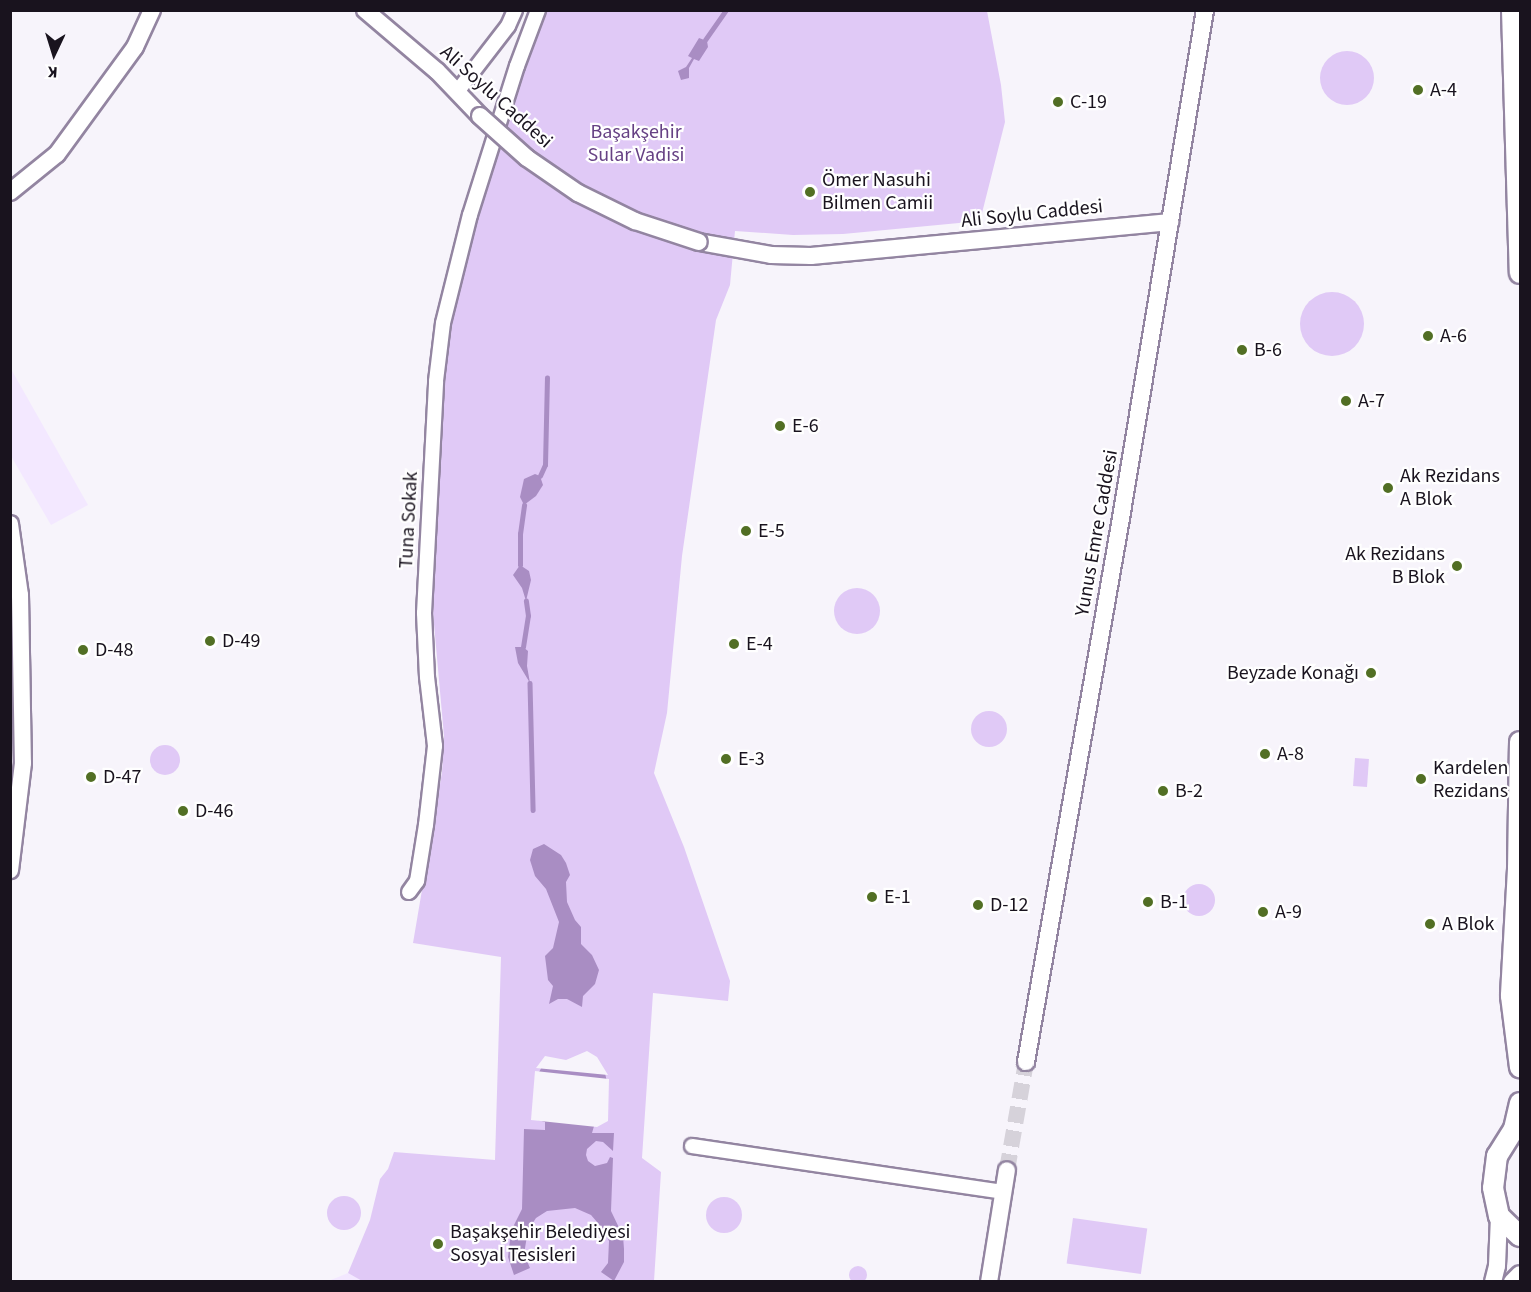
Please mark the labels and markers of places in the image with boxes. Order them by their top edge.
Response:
place label: A-4 [1430,78,1457,102]
marker: A-4 [1411,83,1425,97]
place label: C-19 [1070,90,1107,114]
marker: C-19 [1051,95,1065,109]
place label: Ömer Nasuhi Bilmen Camii [822,168,933,215]
marker: Ömer Nasuhi Bilmen Camii [803,185,817,199]
place label: A-6 [1440,324,1467,348]
marker: A-6 [1421,329,1435,343]
place label: B-6 [1254,338,1282,362]
marker: B-6 [1235,343,1249,357]
place label: A-7 [1358,389,1385,413]
marker: A-7 [1339,394,1353,408]
place label: E-6 [792,414,819,438]
marker: E-6 [773,419,787,433]
place label: Ak Rezidans A Blok [1400,464,1500,511]
marker: Ak Rezidans A Blok [1381,481,1395,495]
place label: E-5 [758,519,785,543]
marker: E-5 [739,524,753,538]
place label: Ak Rezidans B Blok [1345,542,1445,589]
marker: Ak Rezidans B Blok [1450,559,1464,573]
place label: D-49 [222,629,260,653]
place label: E-4 [746,632,773,656]
marker: D-49 [203,634,217,648]
marker: E-4 [727,637,741,651]
place label: D-48 [95,638,133,662]
marker: D-48 [76,643,90,657]
place label: Beyzade Konağı [1227,661,1359,685]
marker: Beyzade Konağı [1364,666,1378,680]
place label: A-8 [1277,742,1304,766]
place label: E-3 [738,747,765,771]
marker: A-8 [1258,747,1272,761]
marker: E-3 [719,752,733,766]
place label: Kardelen Rezidans [1433,756,1508,803]
place label: D-47 [103,765,141,789]
marker: D-47 [84,770,98,784]
marker: Kardelen Rezidans [1414,772,1428,786]
place label: B-2 [1175,779,1203,803]
marker: B-2 [1156,784,1170,798]
place label: D-46 [195,799,233,823]
marker: D-46 [176,804,190,818]
place label: E-1 [884,885,911,909]
marker: E-1 [865,890,879,904]
place label: B-1 [1160,890,1188,914]
place label: D-12 [990,893,1028,917]
marker: B-1 [1141,895,1155,909]
marker: D-12 [971,898,985,912]
place label: A-9 [1275,900,1302,924]
marker: A-9 [1256,905,1270,919]
place label: A Blok [1442,912,1494,936]
marker: A Blok [1423,917,1437,931]
place label: Başakşehir Belediyesi Sosyal Tesisleri [450,1220,630,1267]
marker: Başakşehir Belediyesi Sosyal Tesisleri [431,1237,445,1251]

